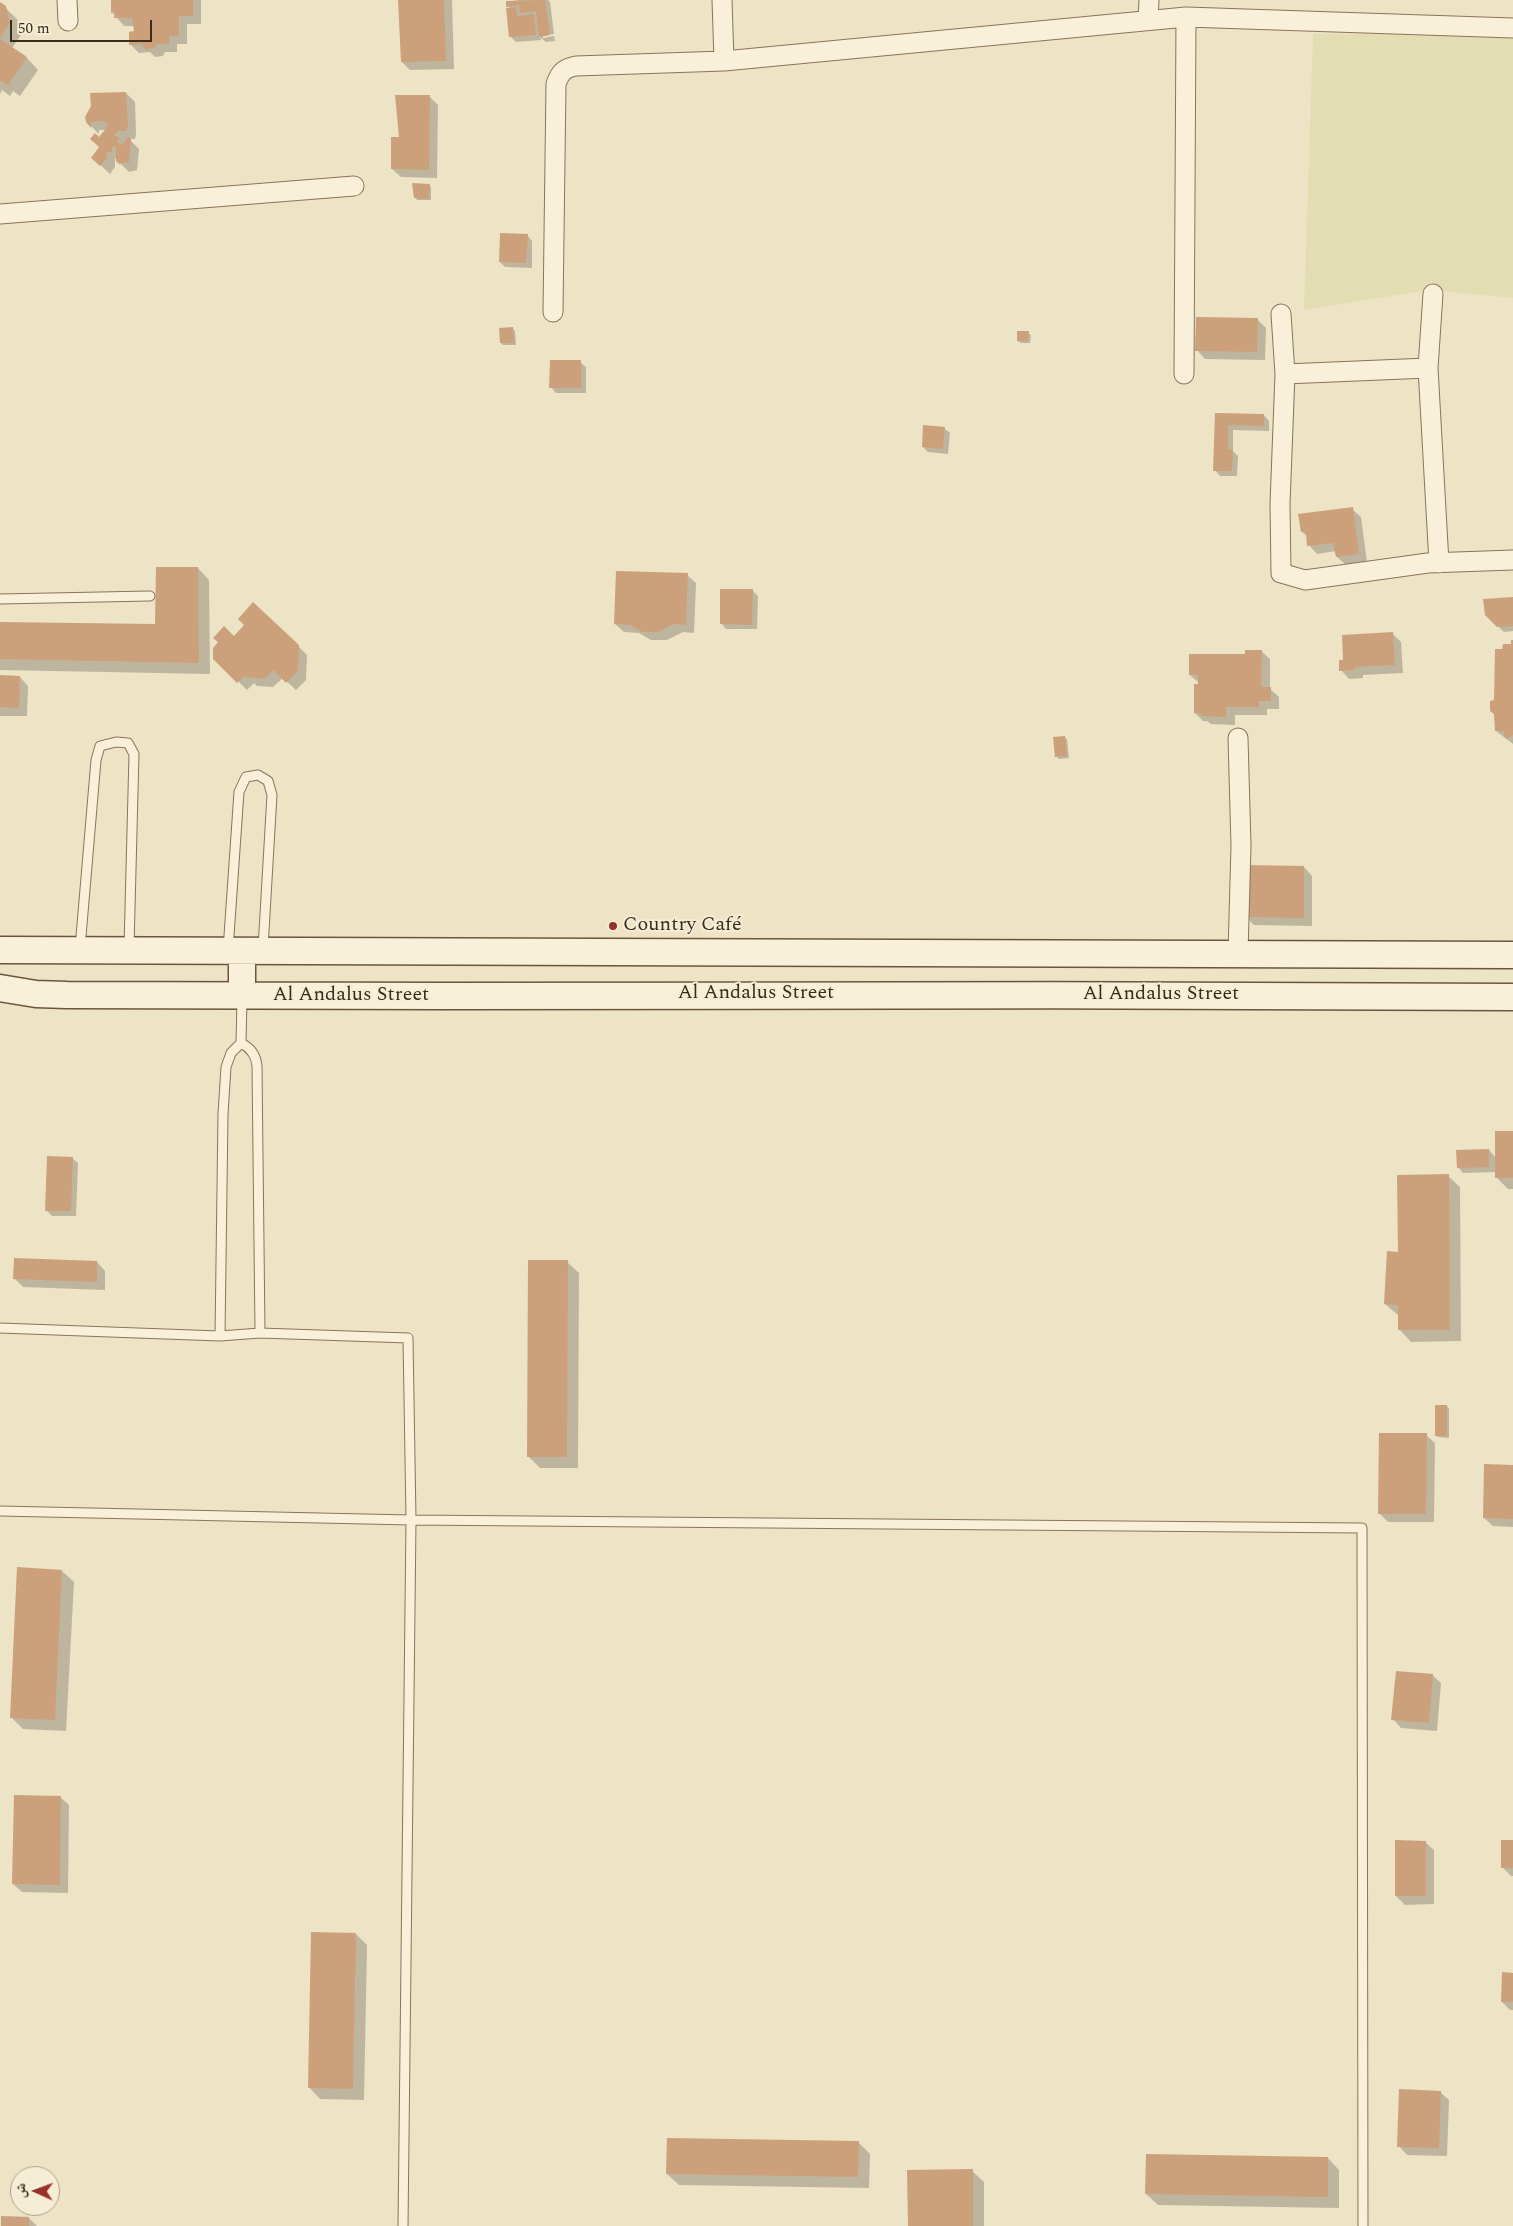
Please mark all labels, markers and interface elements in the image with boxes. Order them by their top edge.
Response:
scale bar [12,10,155,42]
text: 50 m [18,17,50,40]
place label: Country Café [623,914,742,938]
marker: Country Café [607,920,619,932]
street label: Al Andalus Street [678,982,834,1006]
street label: Al Andalus Street [1083,983,1239,1007]
street label: Al Andalus Street [273,984,429,1008]
north arrow [10,2166,60,2216]
text: ش [10,2183,31,2198]

